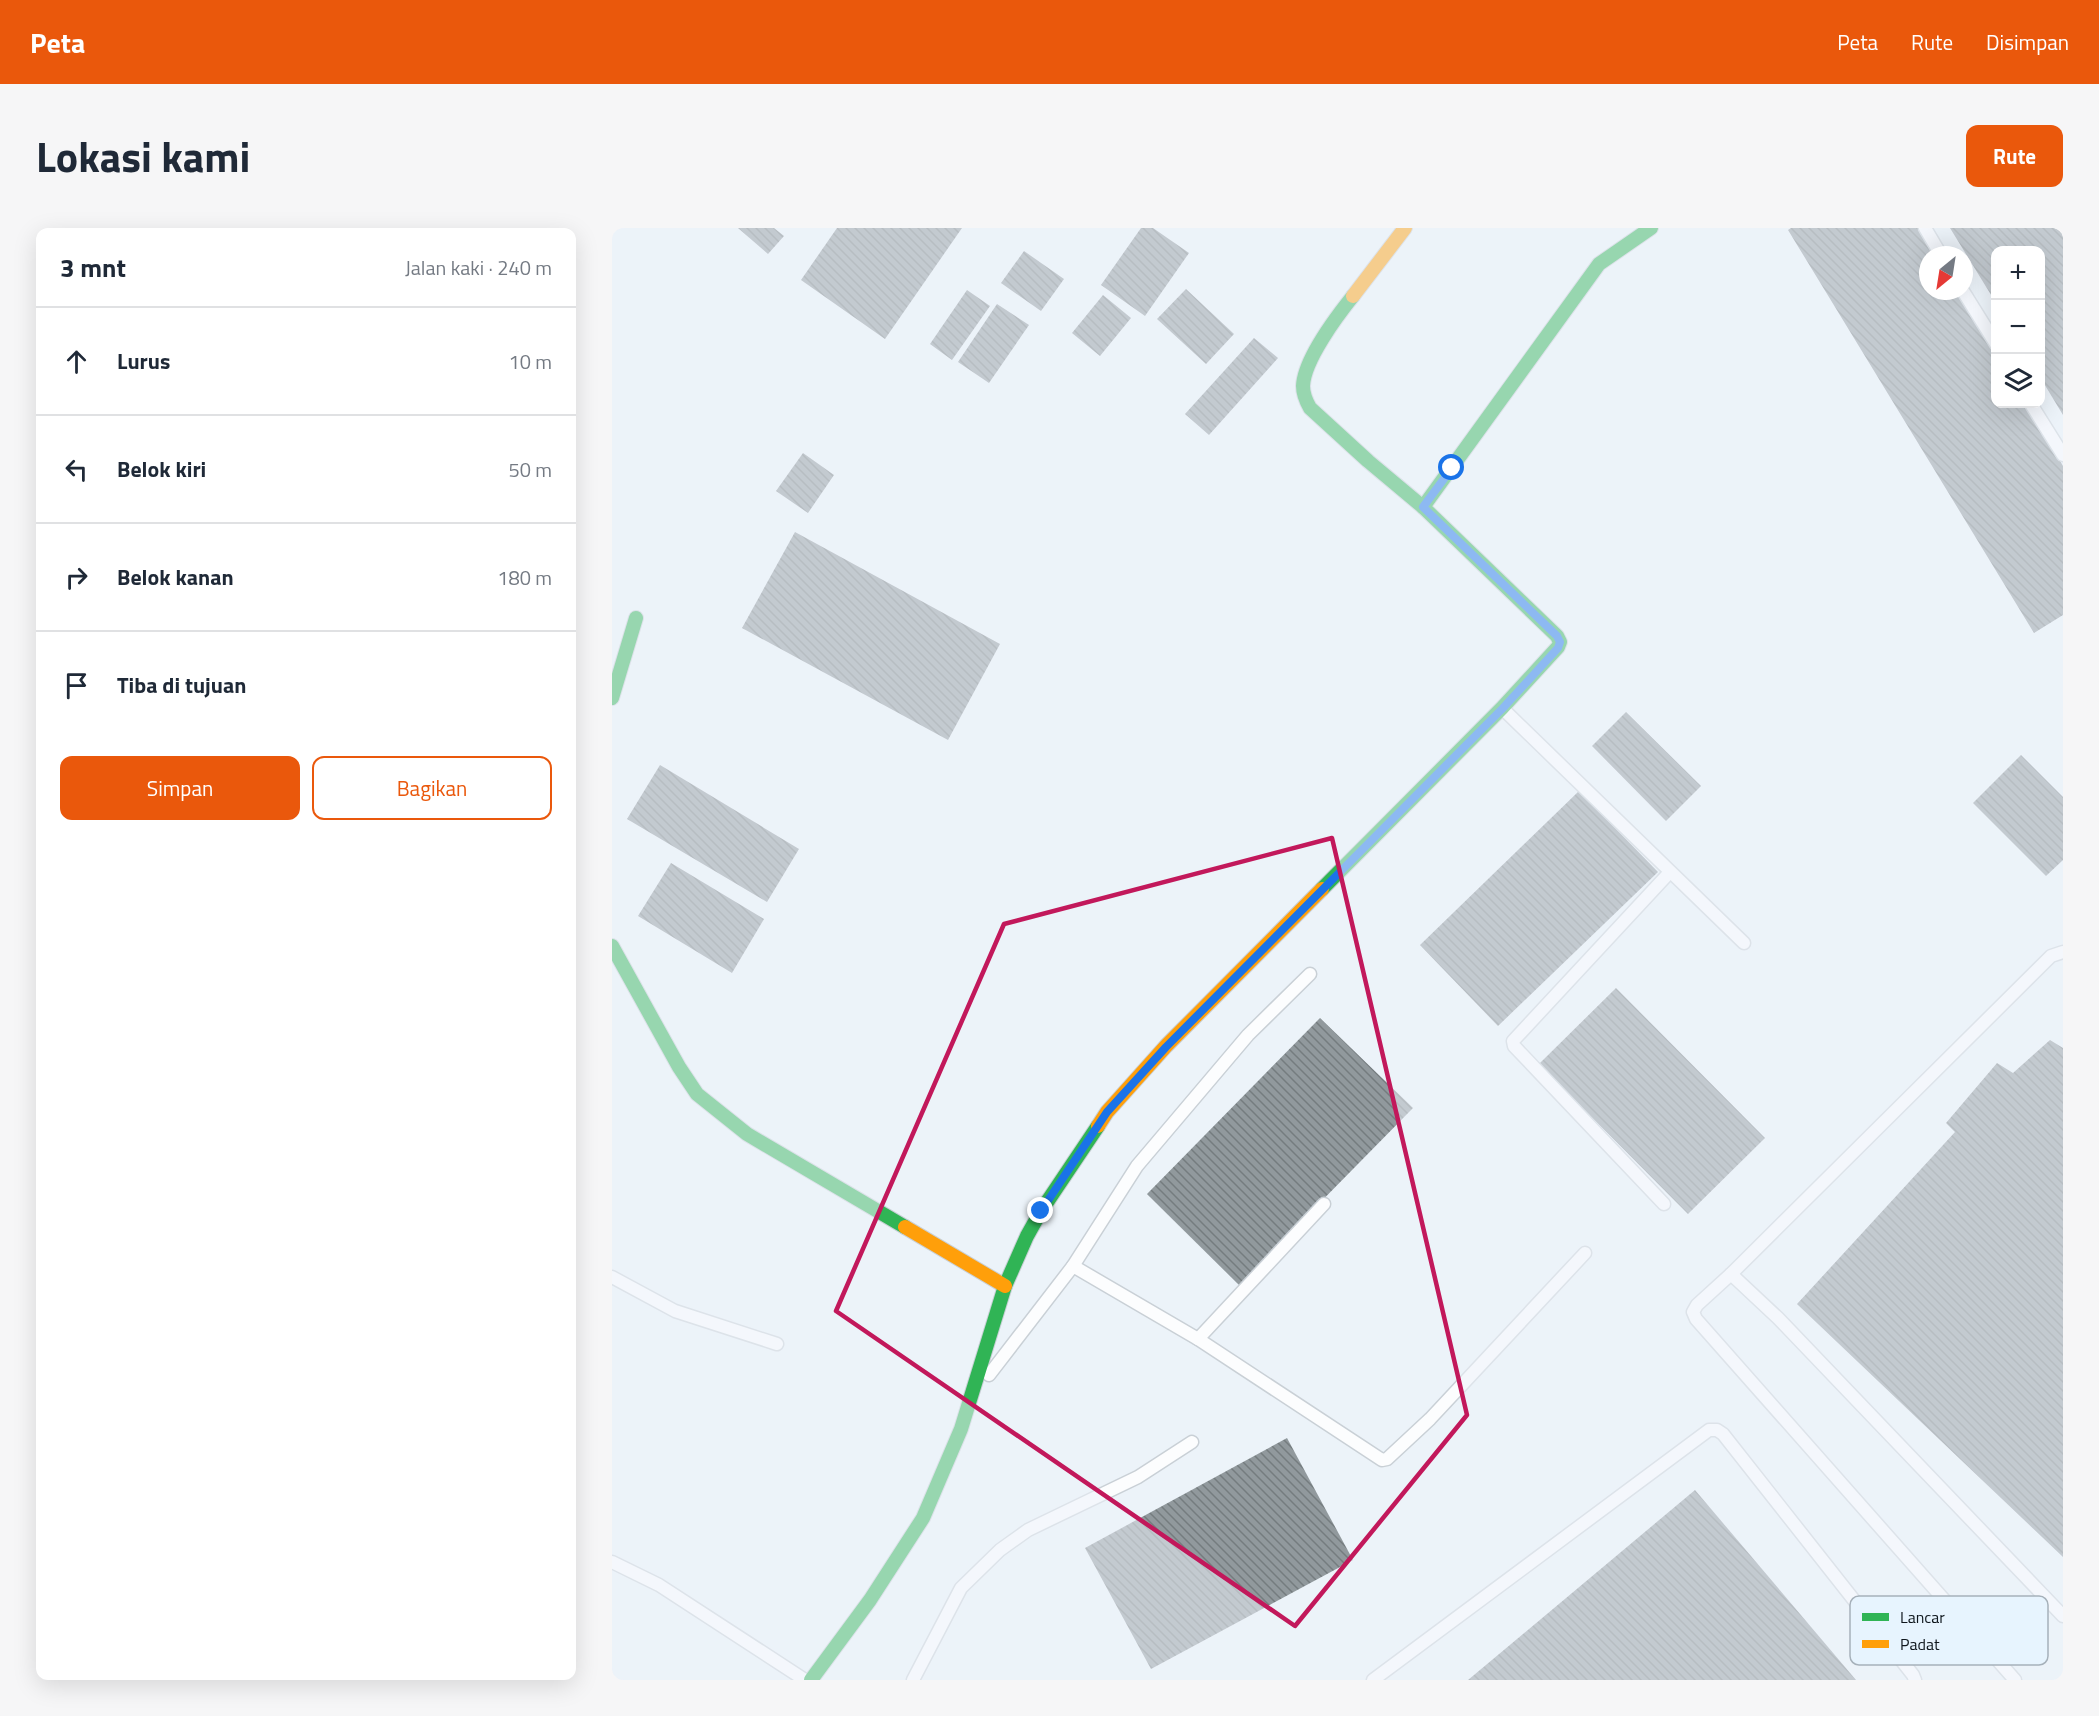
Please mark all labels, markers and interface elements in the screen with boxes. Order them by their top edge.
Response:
text: Peta [30,21,85,64]
text: Peta [1837,26,1878,58]
text: Rute [1911,26,1953,58]
text: Disimpan [1986,26,2069,58]
text: Lokasi kami [36,124,250,188]
button: Rute [1966,125,2063,187]
north arrow [1919,246,1973,300]
map controls [1991,246,2045,408]
button: + [1991,246,2045,300]
text: 3 mnt [60,248,126,287]
text: Jalan kaki · 240 m [405,252,552,283]
button: − [1991,300,2045,354]
text: Lurus [117,344,170,378]
icon: ahead [60,345,93,378]
text: 10 m [508,346,552,377]
button: layers [1991,354,2045,408]
text: Belok kiri [117,452,206,486]
icon: left [60,453,93,486]
text: 50 m [508,454,552,485]
route start [1438,454,1464,480]
text: Belok kanan [117,560,234,594]
icon: right [60,561,93,594]
text: 180 m [497,562,552,593]
text: Tiba di tujuan [117,668,246,702]
icon: arrive [60,669,93,702]
button: Simpan [60,756,300,820]
button: Bagikan [312,756,552,820]
route end [1027,1197,1053,1223]
legend [1850,1596,2048,1665]
text: Lancar [1900,1605,1945,1629]
text: Padat [1900,1632,1940,1656]

